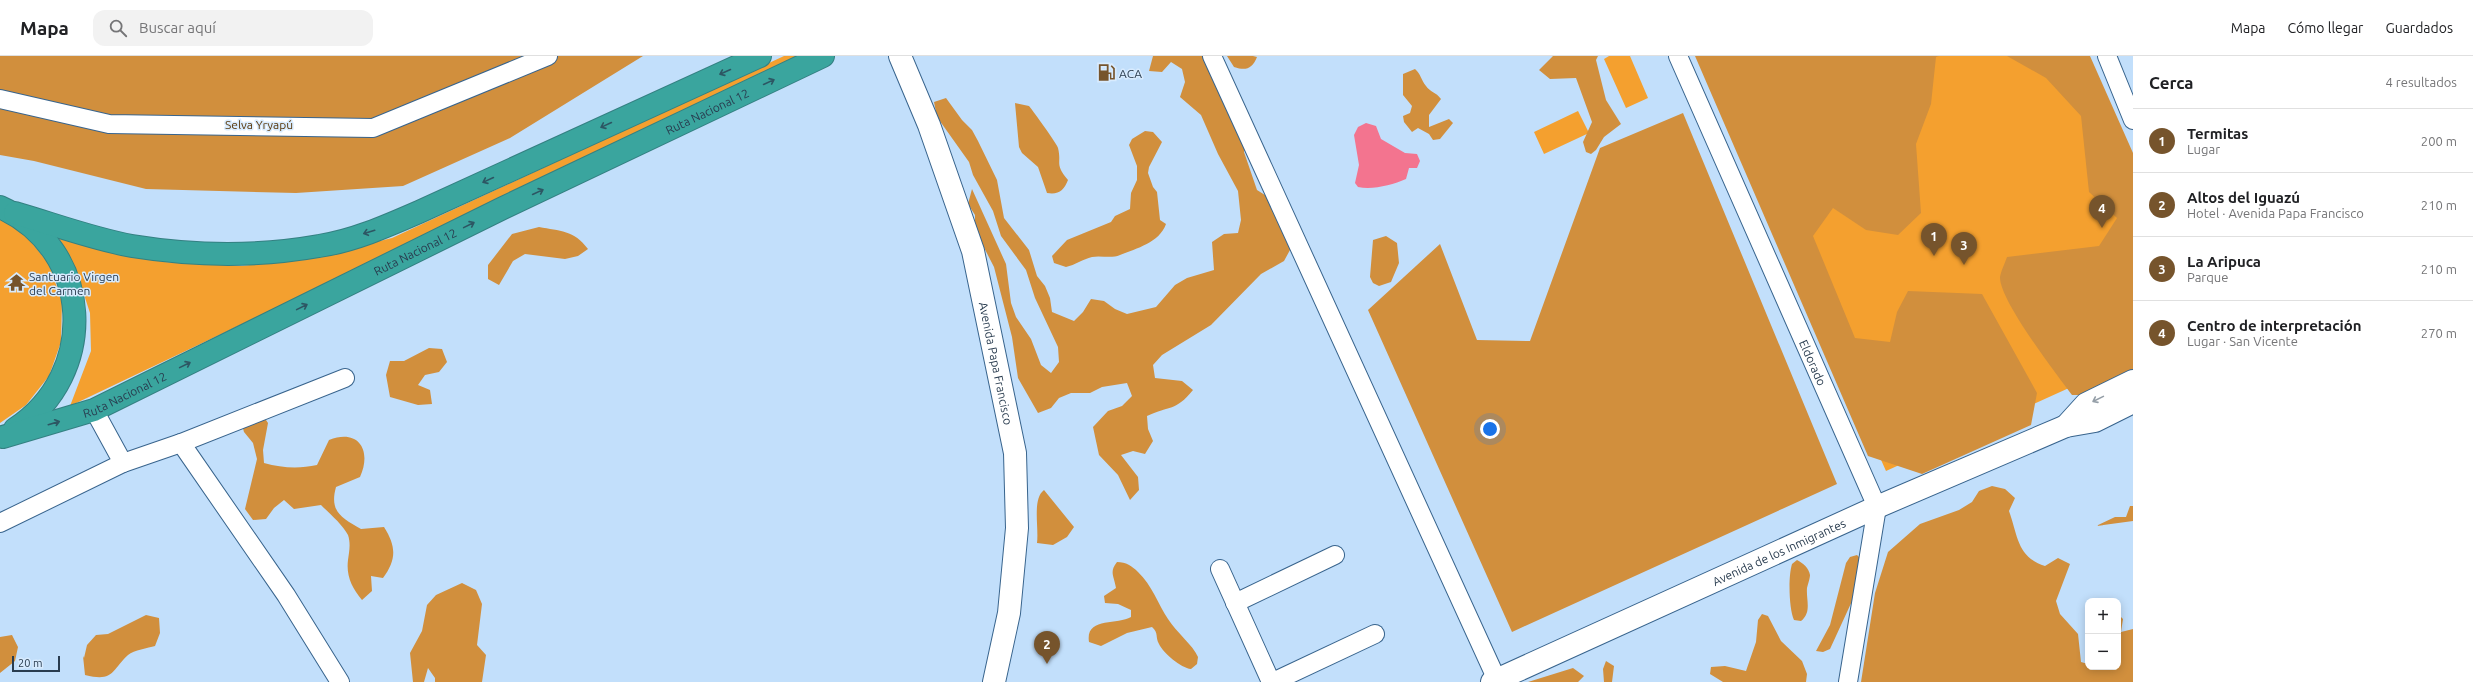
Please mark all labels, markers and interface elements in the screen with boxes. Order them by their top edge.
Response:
search box [93,10,373,46]
text: Mapa [20,17,69,39]
icon: search [107,17,129,39]
text: Buscar aquí [139,19,216,36]
text: Mapa [2231,20,2266,36]
text: Cómo llegar [2288,20,2363,36]
text: Guardados [2385,20,2453,36]
fuel station icon: ACA [1096,63,1116,83]
place label: ACA [1119,67,1142,80]
one-way arrow [719,69,731,76]
text: Cerca [2149,73,2194,92]
text: 4 resultados [2386,75,2457,89]
one-way arrow [763,78,775,85]
street label: Ruta Nacional 12 [663,86,751,136]
park label: Selva Yryapú [225,118,293,131]
one-way arrow [601,122,613,129]
text: Termitas [2187,125,2248,142]
text: 1 [2158,134,2166,148]
text: 200 m [2421,134,2457,148]
text: Lugar [2187,142,2220,156]
one-way arrow [483,177,495,184]
one-way arrow [532,188,544,195]
text: Altos del Iguazú [2187,189,2300,206]
pin: 4 [2089,195,2115,228]
text: 2 [2158,198,2166,212]
text: 210 m [2421,198,2457,212]
text: Hotel · Avenida Papa Francisco [2187,206,2364,220]
one-way arrow [463,221,475,228]
pin: 1 [1921,223,1947,256]
street label: Ruta Nacional 12 [371,226,459,277]
one-way arrow [363,229,376,236]
pin: 3 [1951,232,1977,265]
text: La Aripuca [2187,253,2261,270]
text: 3 [2158,262,2166,276]
text: 210 m [2421,262,2457,276]
place label: Santuario Virgen del Carmen [29,270,119,297]
text: Parque [2187,270,2228,284]
temple icon: Santuario Virgen del Carmen [6,273,26,293]
street label: Avenida Papa Francisco [977,301,1015,426]
one-way arrow [296,303,308,310]
text: Centro de interpretación [2187,317,2362,334]
text: 4 [2158,326,2166,340]
text: 270 m [2421,326,2457,340]
text: Lugar · San Vicente [2187,334,2298,348]
street label: Eldorado [1797,338,1829,387]
one-way arrow [179,361,191,368]
street label: Ruta Nacional 12 [81,369,168,419]
one-way arrow [2092,396,2104,403]
one-way arrow [47,419,60,426]
your location [1480,419,1500,439]
street label: Avenida de los Inmigrantes [1710,516,1847,588]
map controls [2085,598,2121,670]
button: + [2085,598,2121,634]
pin: 2 [1034,631,1060,664]
button: − [2085,634,2121,670]
scale bar [12,654,60,673]
text: 20 m [18,657,42,669]

